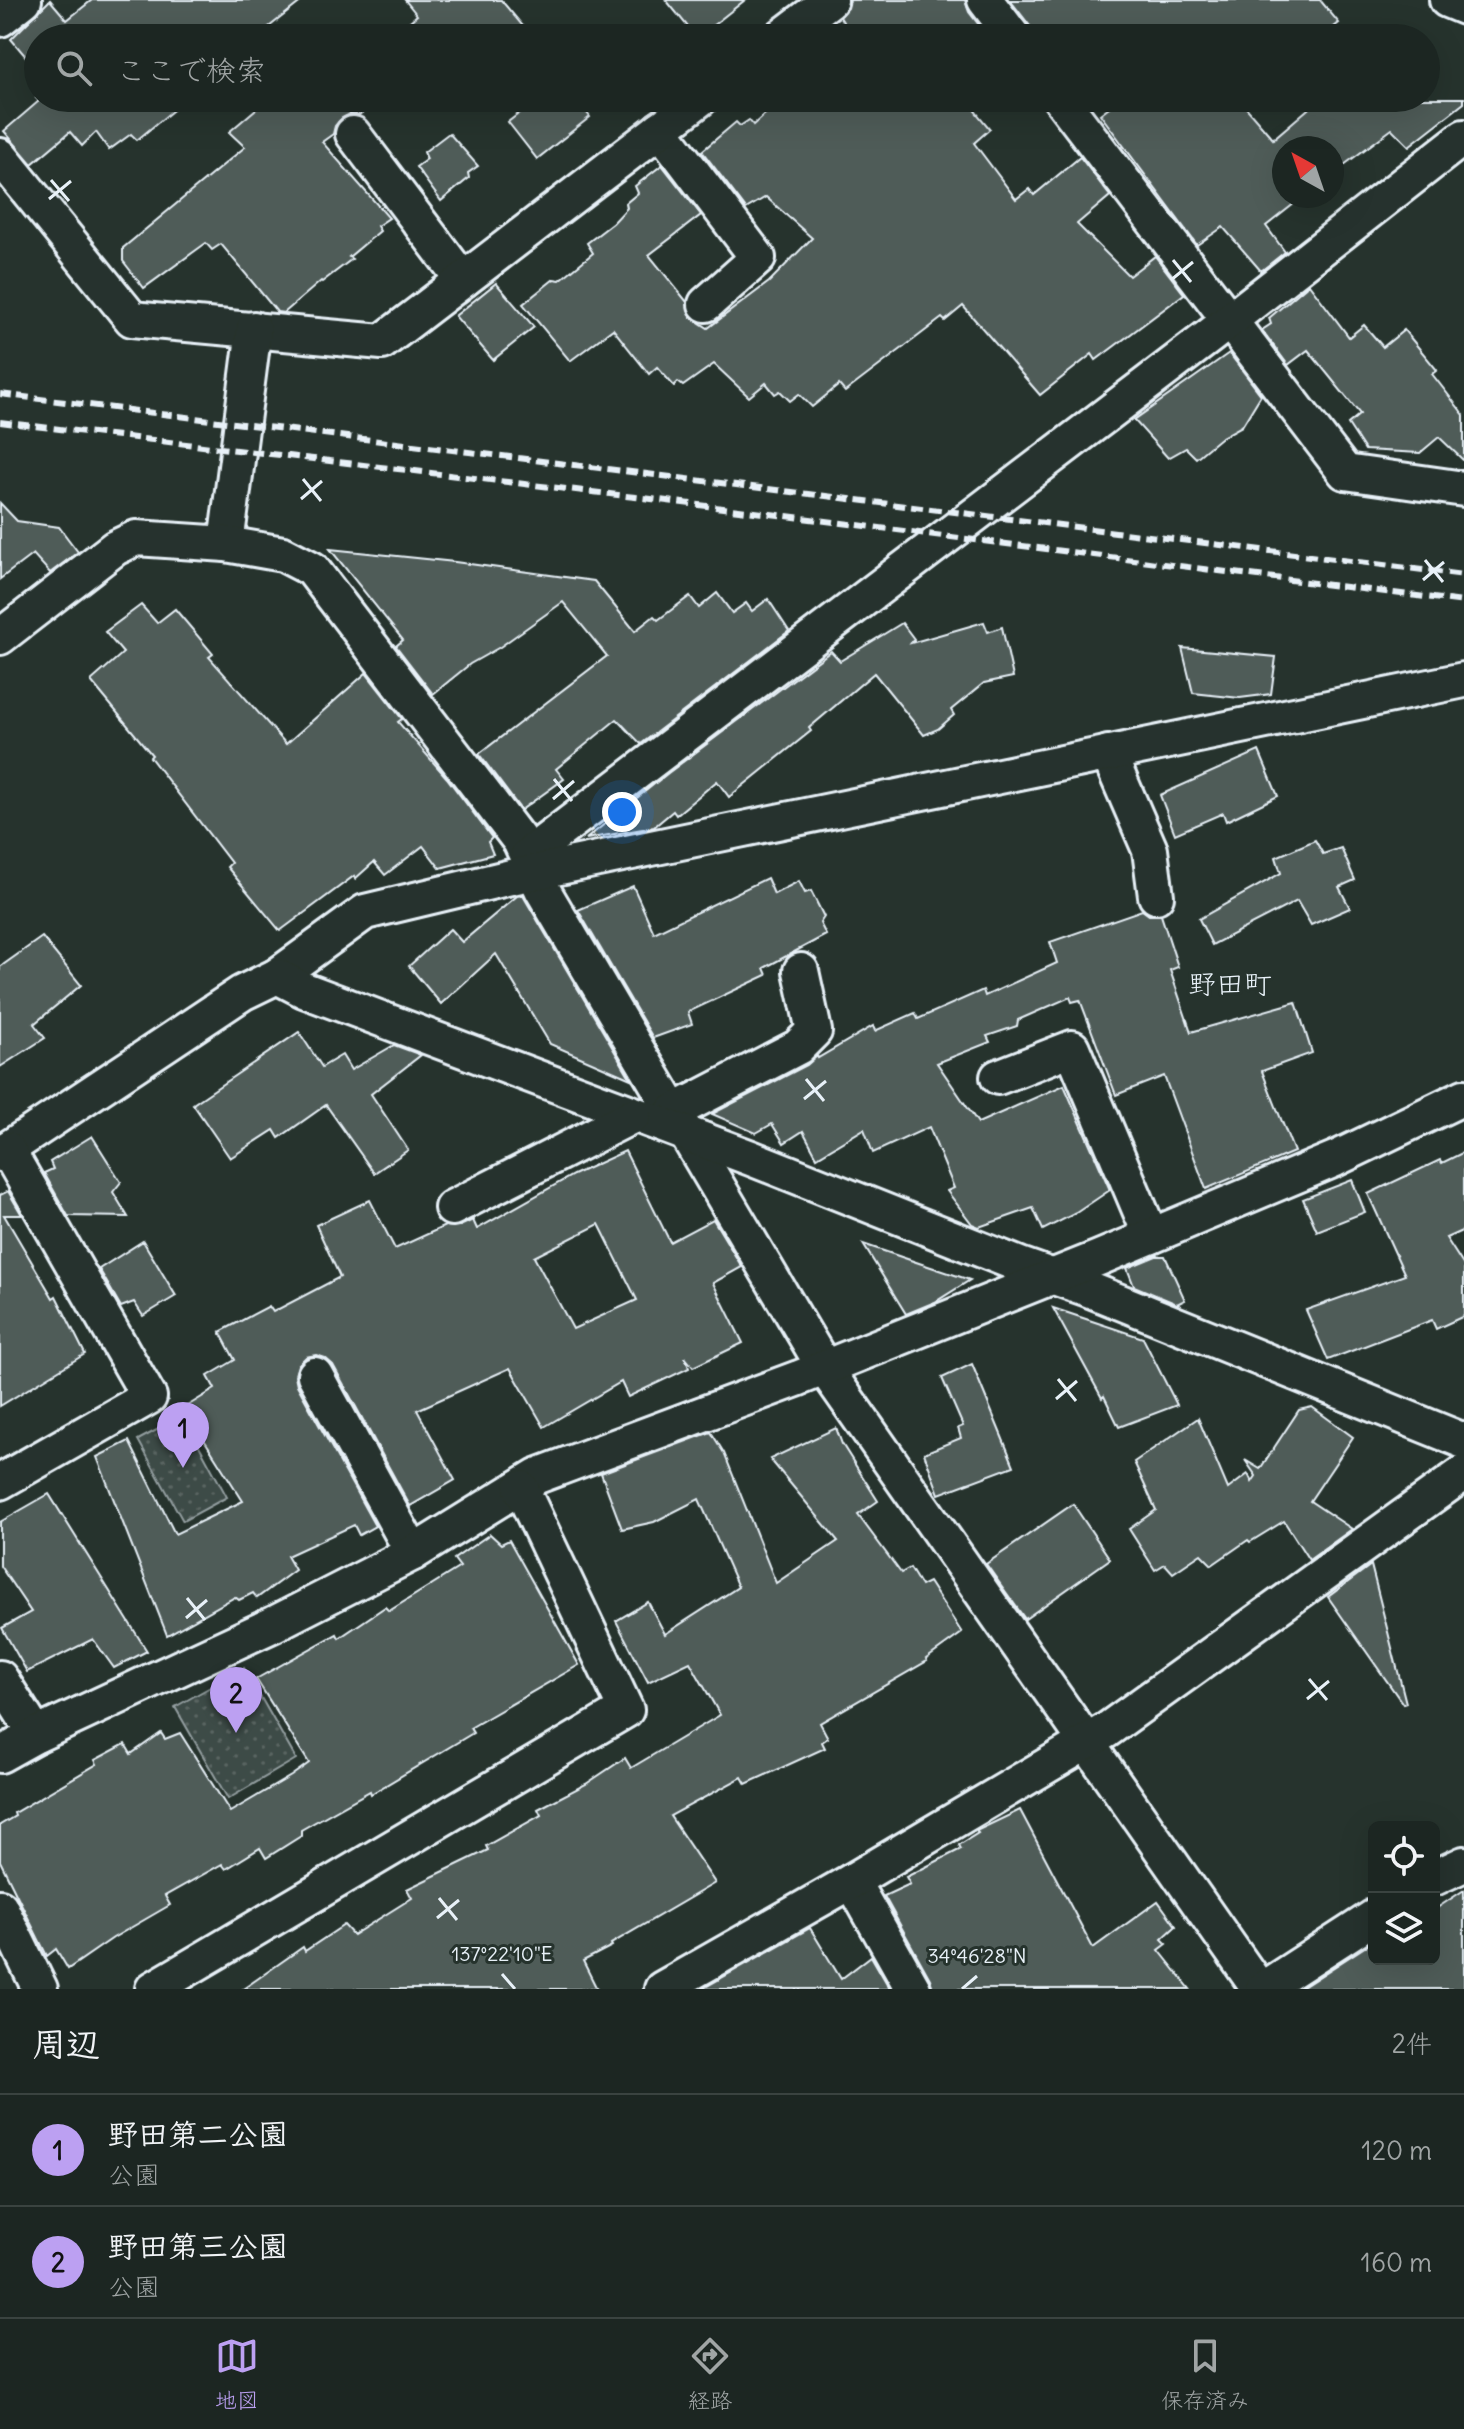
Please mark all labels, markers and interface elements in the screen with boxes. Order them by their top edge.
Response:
search box [24,24,1440,112]
icon: search [52,46,96,90]
text: ここで検索 [116,51,266,89]
north arrow [1272,136,1344,208]
your location [602,792,642,832]
district label: 野田町 [1188,966,1272,1002]
pin: 1 [157,1402,209,1468]
pin: 2 [210,1667,262,1733]
map controls [1368,1821,1440,1965]
button: locate [1368,1821,1440,1893]
button: layers [1368,1893,1440,1965]
text: 137°22'10"E [451,1941,553,1966]
text: 34°46'28"N [927,1943,1027,1968]
text: 周辺 [32,2022,100,2065]
text: 2件 [1392,2027,1432,2060]
text: 野田第二公園 [108,2115,288,2153]
text: 1 [53,2134,63,2167]
text: 120 m [1361,2134,1432,2167]
text: 公園 [108,2158,160,2191]
text: 野田第三公園 [108,2227,288,2265]
text: 2 [51,2246,65,2279]
text: 160 m [1361,2246,1432,2279]
text: 公園 [108,2270,160,2303]
tab: 地図 [215,2334,259,2414]
tab: 経路 [688,2334,732,2414]
tab: 保存済み [1161,2334,1249,2414]

